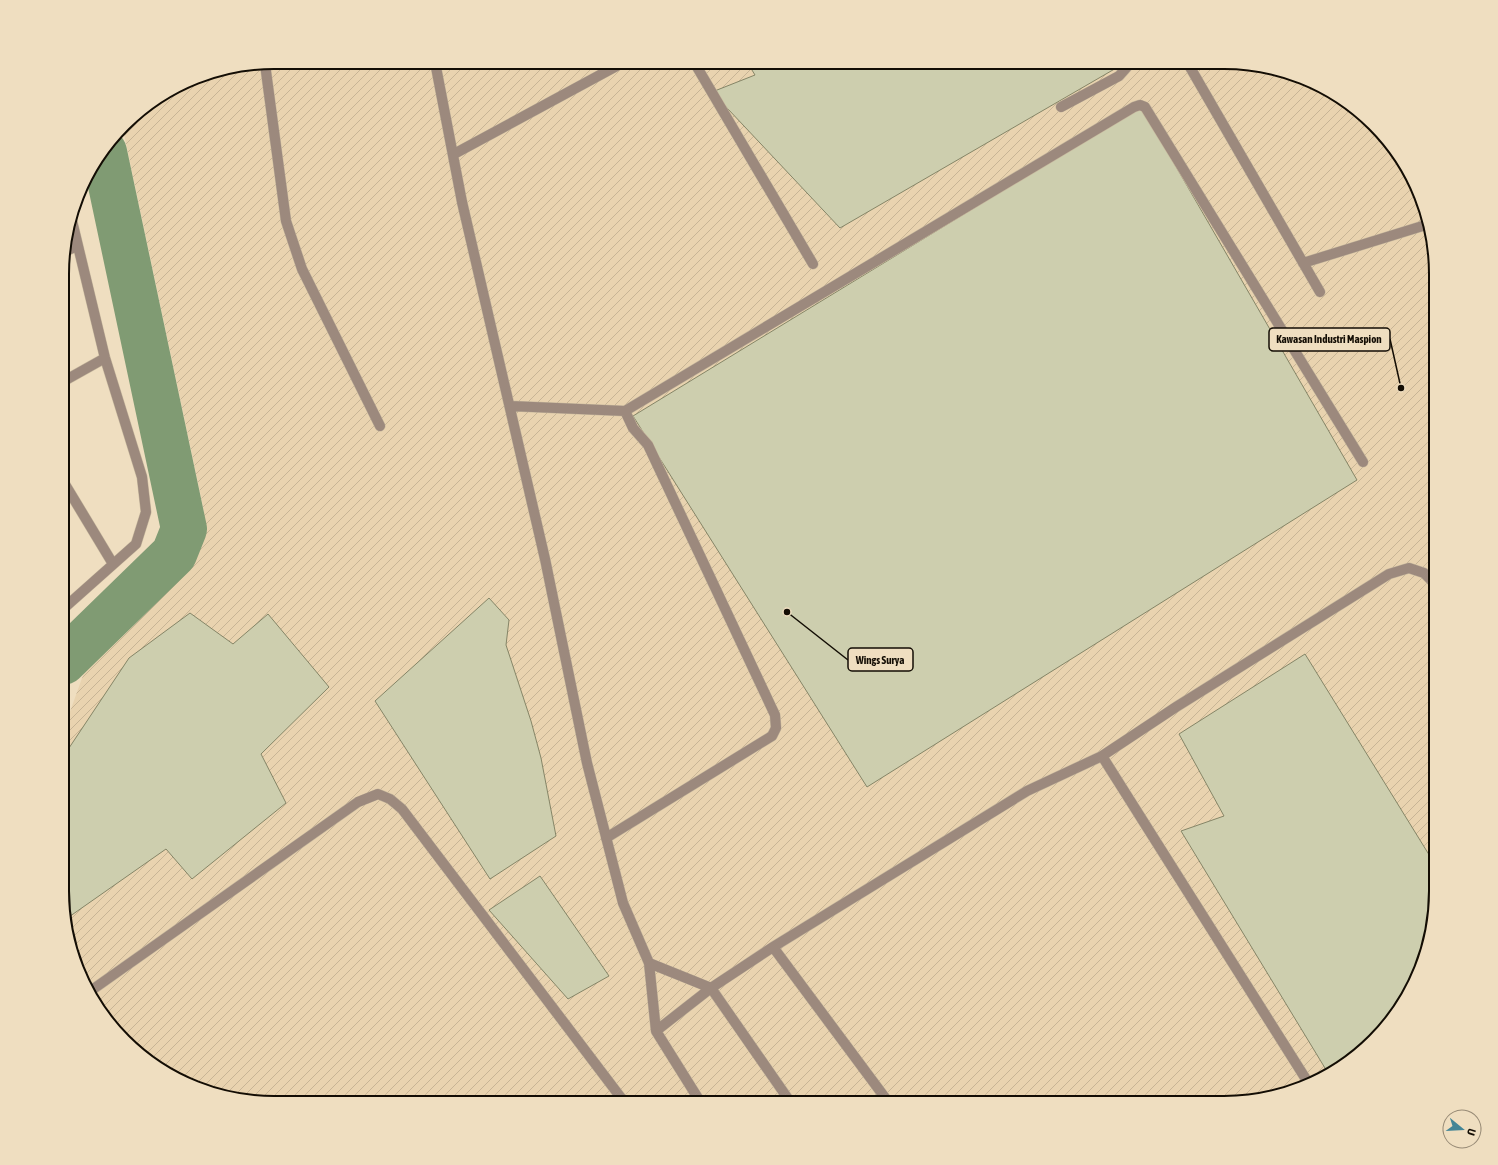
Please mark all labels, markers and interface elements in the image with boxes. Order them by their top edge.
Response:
callout: Kawasan Industri Maspion [1269,328,1390,351]
text: Kawasan Industri Maspion [1276,333,1382,345]
callout: Wings Surya [848,648,913,671]
text: Wings Surya [855,654,904,666]
north arrow [1442,1109,1482,1149]
text: U [1465,1127,1478,1137]

